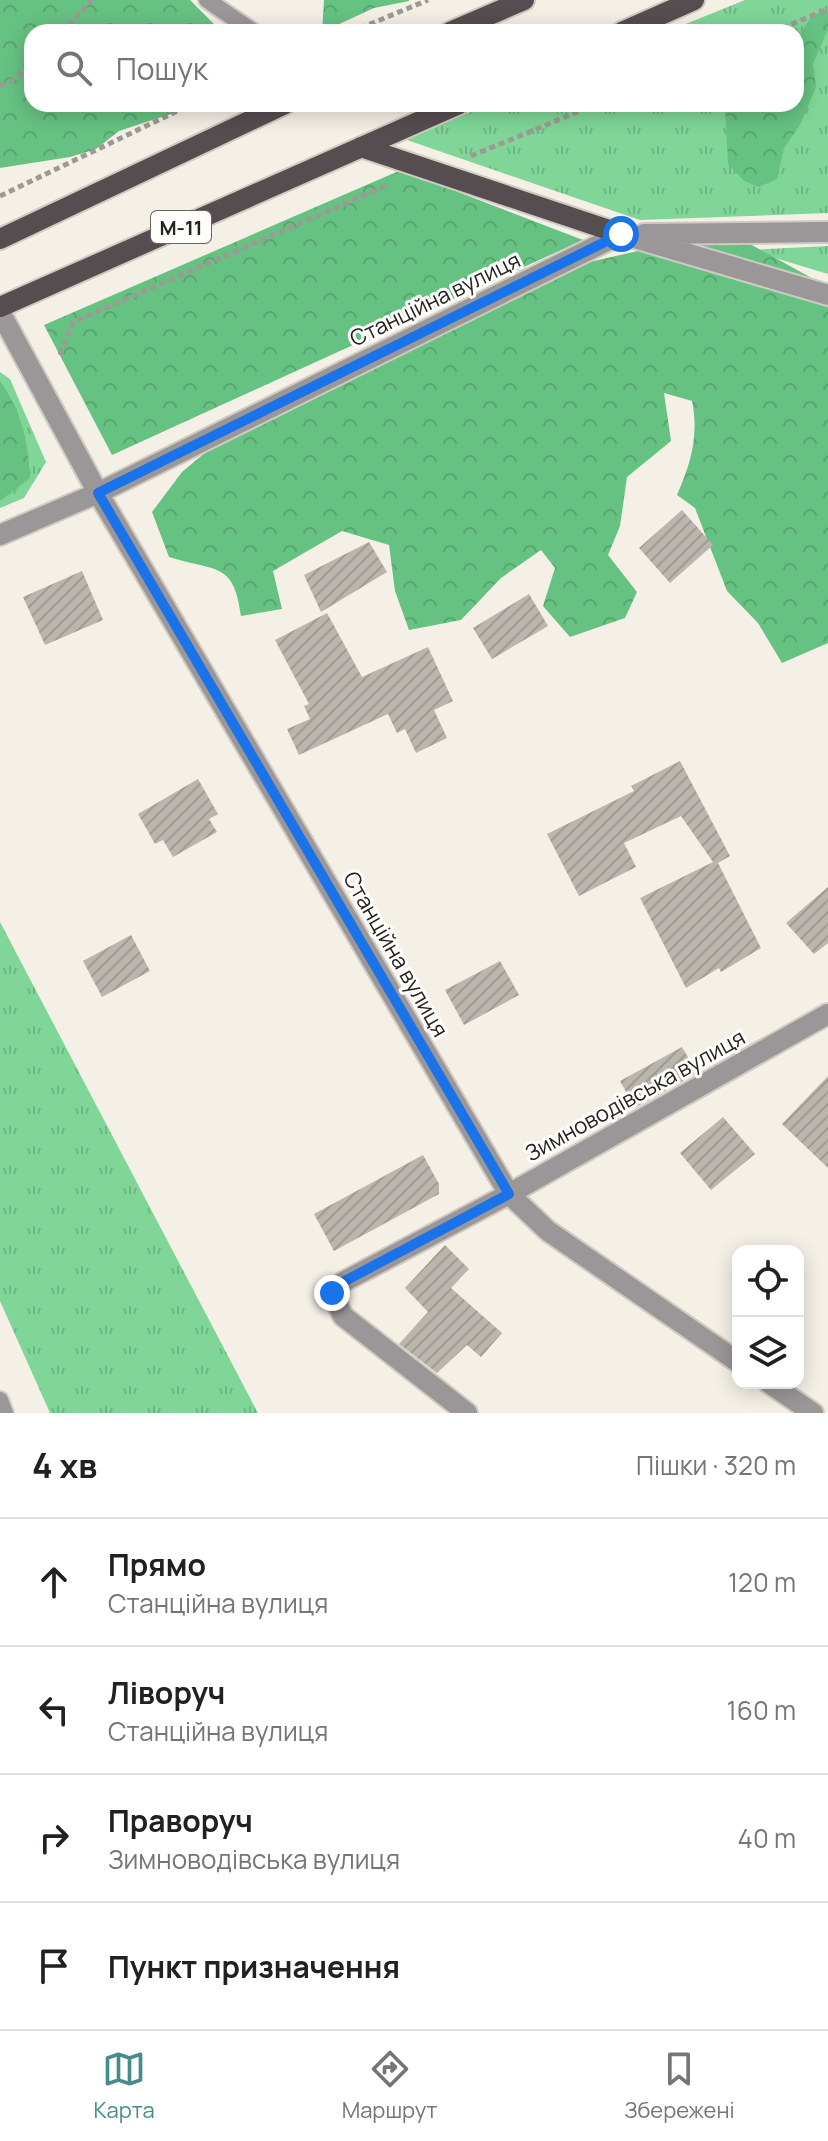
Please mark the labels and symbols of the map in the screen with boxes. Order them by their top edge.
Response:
road number: М-11 [151,211,211,243]
route start [603,216,639,252]
street label: Станційна вулиця [345,245,525,353]
street label: Станційна вулиця [336,866,456,1042]
street label: Зимноводівська вулиця [520,1022,750,1168]
route end [314,1275,350,1311]

